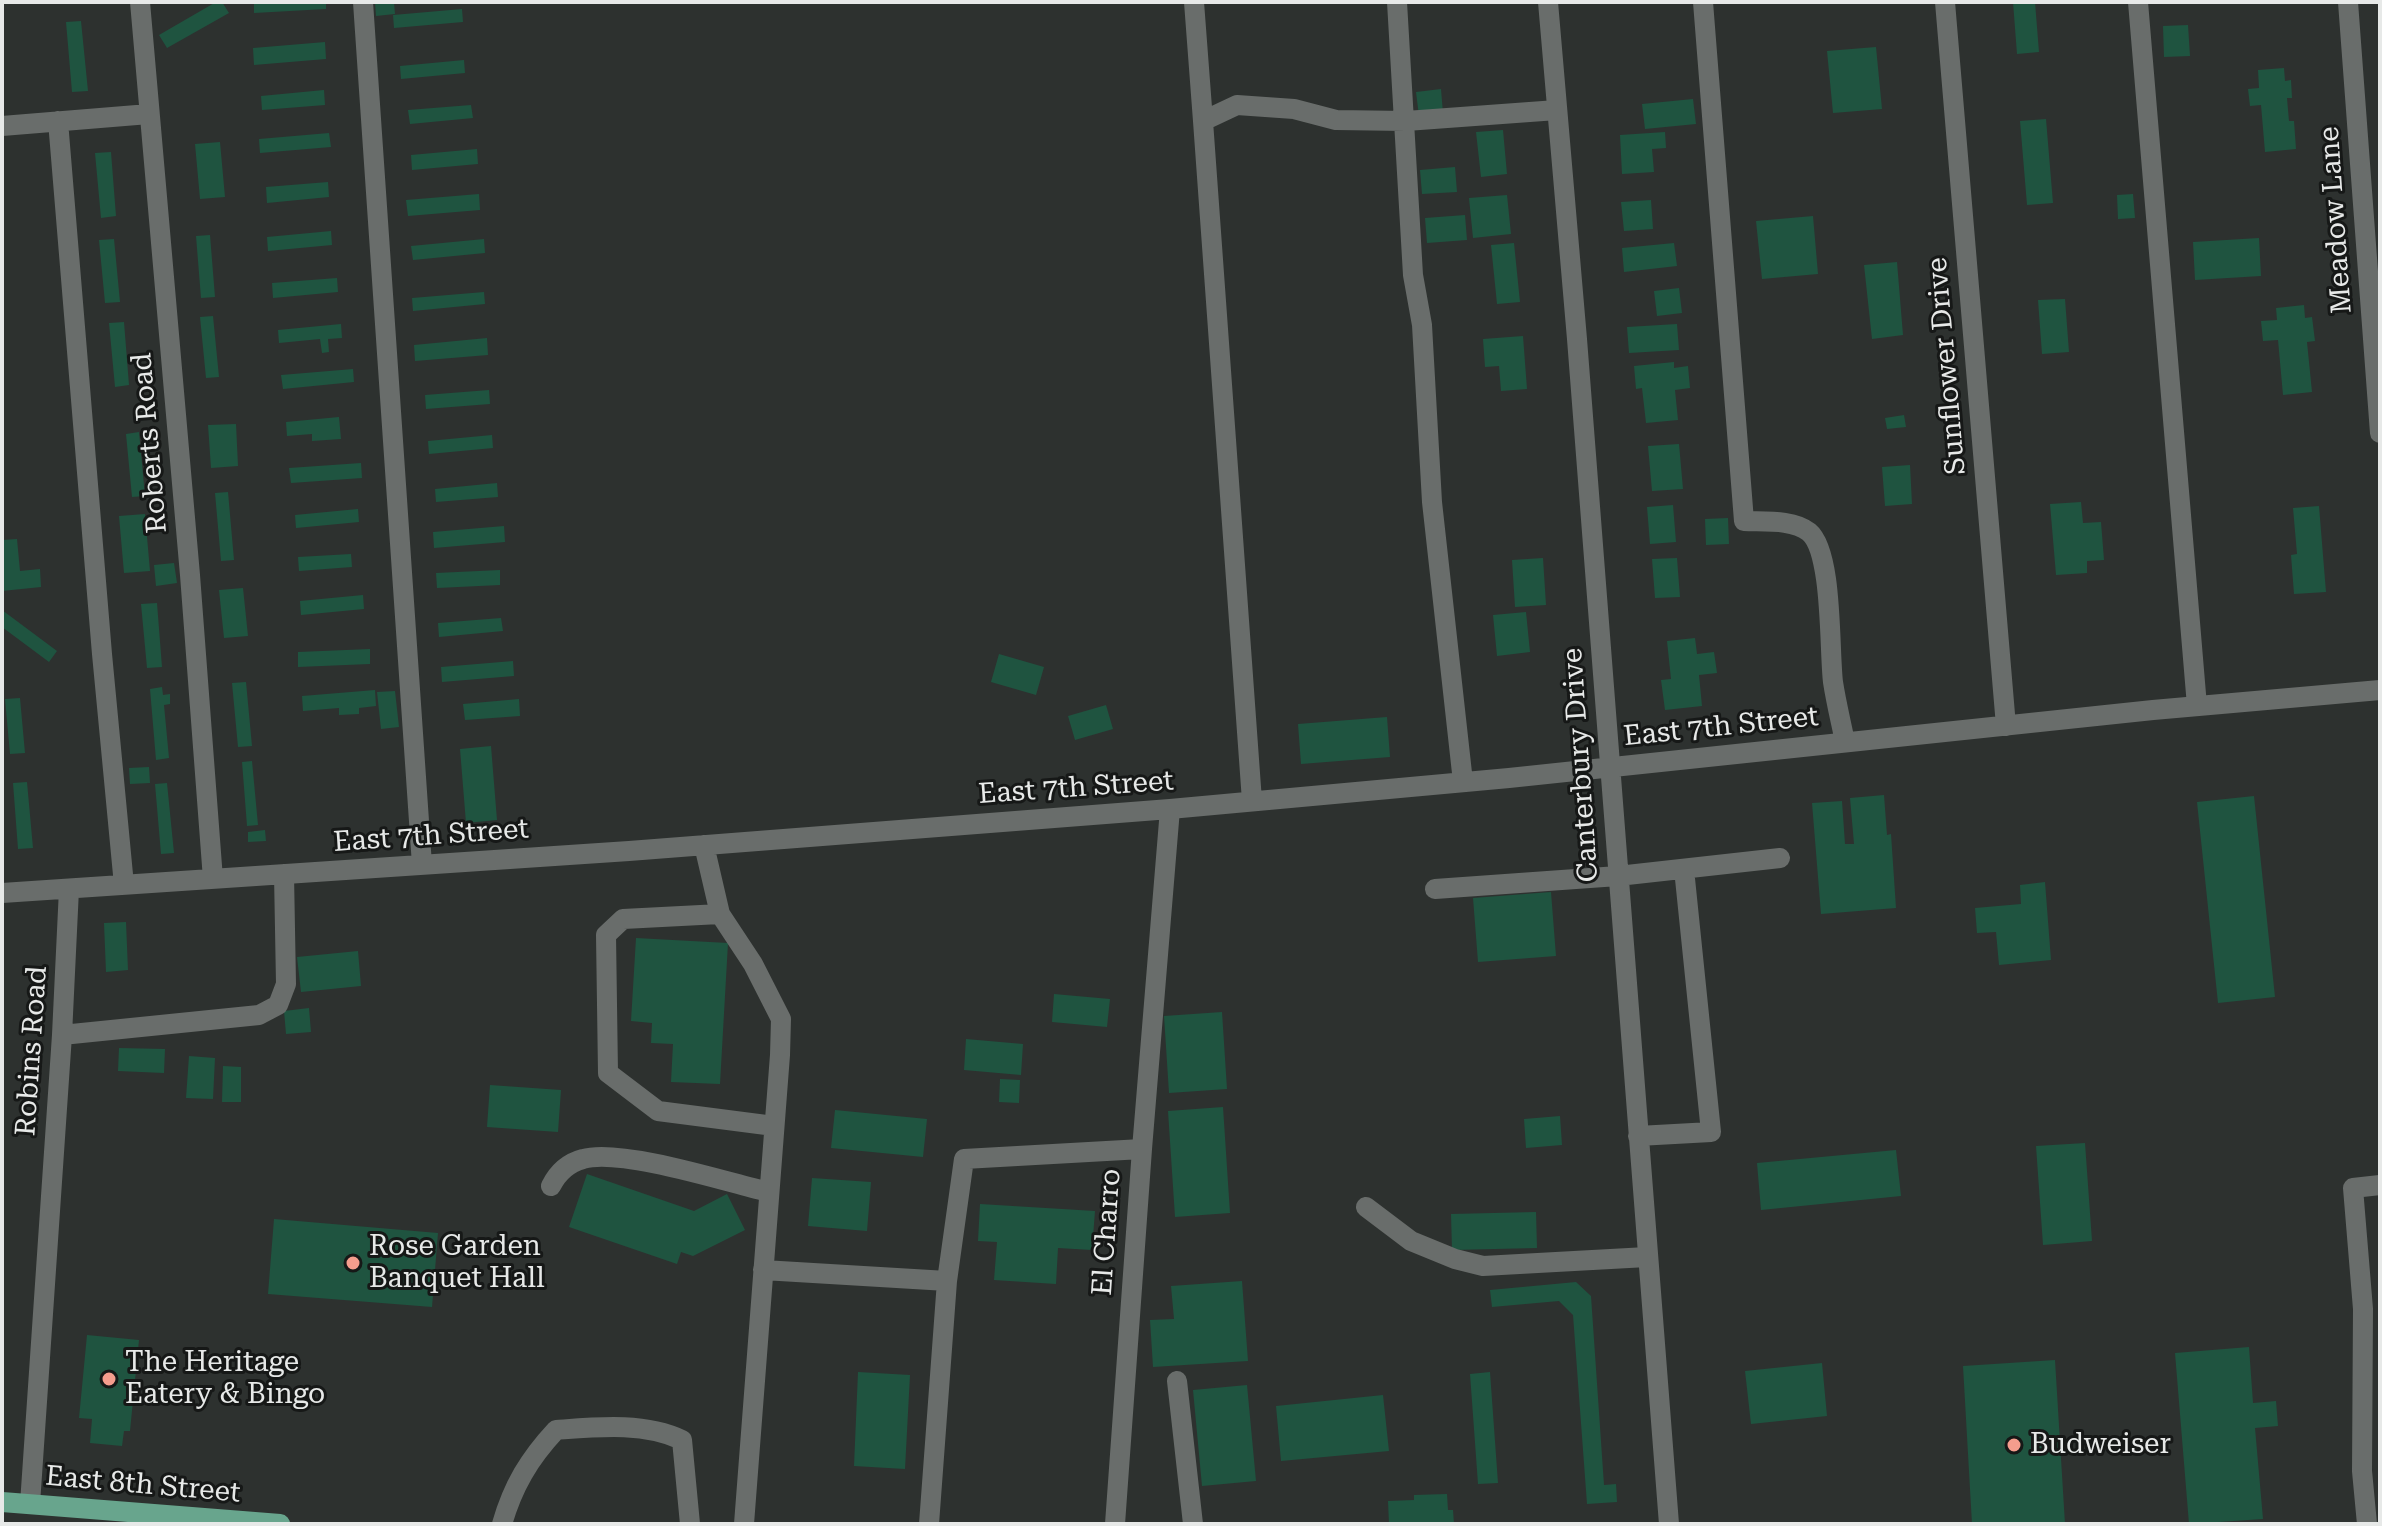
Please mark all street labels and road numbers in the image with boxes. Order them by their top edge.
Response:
street label: Meadow Lane [2313,125,2359,315]
street label: Sunflower Drive [1921,256,1973,476]
street label: Roberts Road [125,351,175,535]
street label: Canterbury Drive [1556,647,1606,883]
street label: East 7th Street [1622,700,1820,754]
street label: East 7th Street [977,764,1175,812]
street label: East 7th Street [332,812,530,860]
street label: Robins Road [9,965,55,1137]
street label: El Charro [1086,1168,1128,1296]
street label: East 8th Street [44,1460,242,1510]

